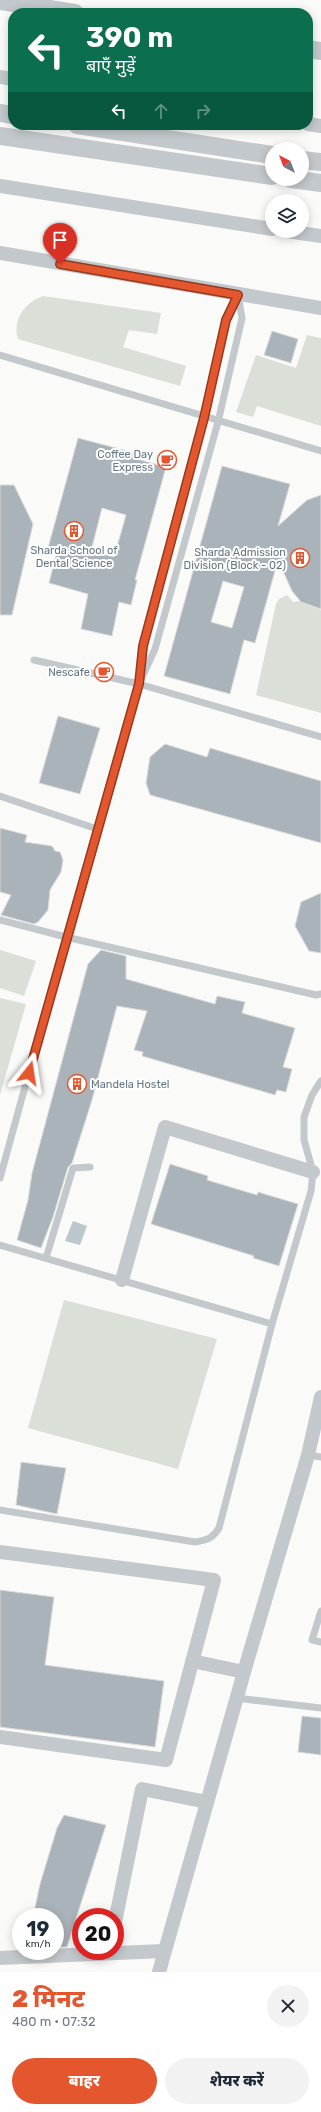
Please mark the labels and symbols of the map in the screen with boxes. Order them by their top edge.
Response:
north arrow [265,142,309,186]
pin [43,223,77,264]
place label: Coffee Day Express [97,448,153,474]
cafe icon: Coffee Day Express [156,449,178,471]
building icon: Sharda School of Dental Science [63,520,85,542]
place label: Sharda School of Dental Science [30,544,118,570]
place label: Sharda Admission Division (Block - 02) [184,546,286,572]
building icon: Sharda Admission Division (Block - 02) [289,547,311,569]
cafe icon: Nescafe [93,661,115,683]
place label: Nescafe [48,666,90,679]
position arrow [8,1052,50,1094]
building icon: Mandela Hostel [66,1073,88,1095]
place label: Mandela Hostel [91,1078,170,1091]
speed limit sign: 20 [72,1908,124,1960]

